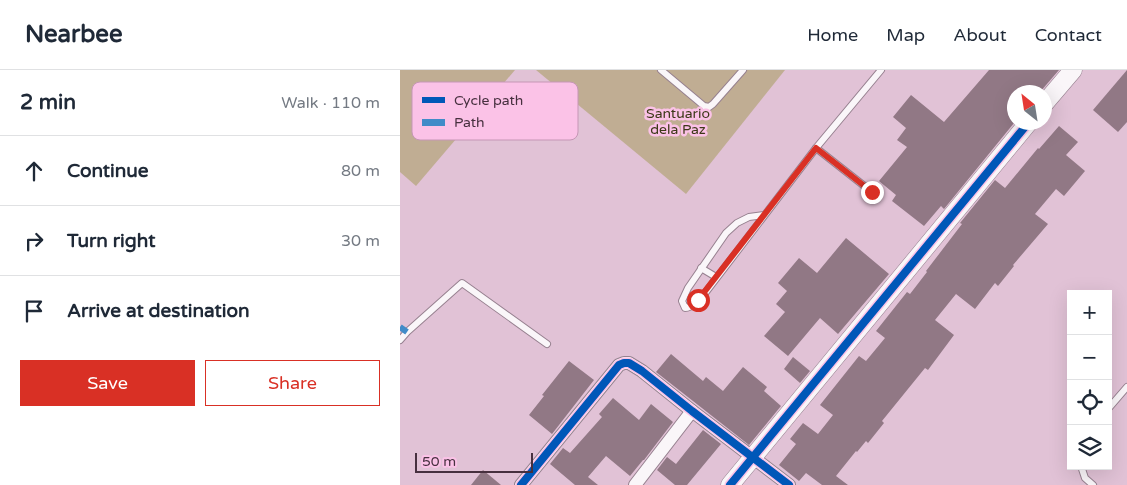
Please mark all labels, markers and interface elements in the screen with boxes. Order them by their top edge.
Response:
text: Nearbee [25,20,123,49]
text: Home [807,24,858,46]
text: Map [886,24,925,46]
text: About [953,24,1007,46]
text: Contact [1035,24,1102,46]
legend [412,82,578,140]
north arrow [1007,85,1052,130]
text: 2 min [20,90,76,115]
text: Cycle path [454,92,523,109]
text: Walk · 110 m [281,93,380,113]
park label: Santuario dela Paz [646,105,710,138]
text: Path [454,114,485,131]
icon: ahead [20,157,48,185]
text: Continue [67,160,149,182]
text: 80 m [341,161,380,181]
route end [861,181,884,204]
icon: right [20,227,48,255]
text: Turn right [67,230,155,252]
text: 30 m [341,231,380,251]
route start [687,289,710,312]
map controls [1067,290,1112,470]
button: + [1067,290,1112,335]
icon: arrive [20,297,48,325]
text: Arrive at destination [67,300,250,322]
button: − [1067,335,1112,380]
button: Save [20,360,195,406]
button: Share [205,360,380,406]
button: locate [1067,380,1112,425]
button: layers [1067,425,1112,470]
scale bar [415,450,532,473]
text: 50 m [422,453,456,470]

